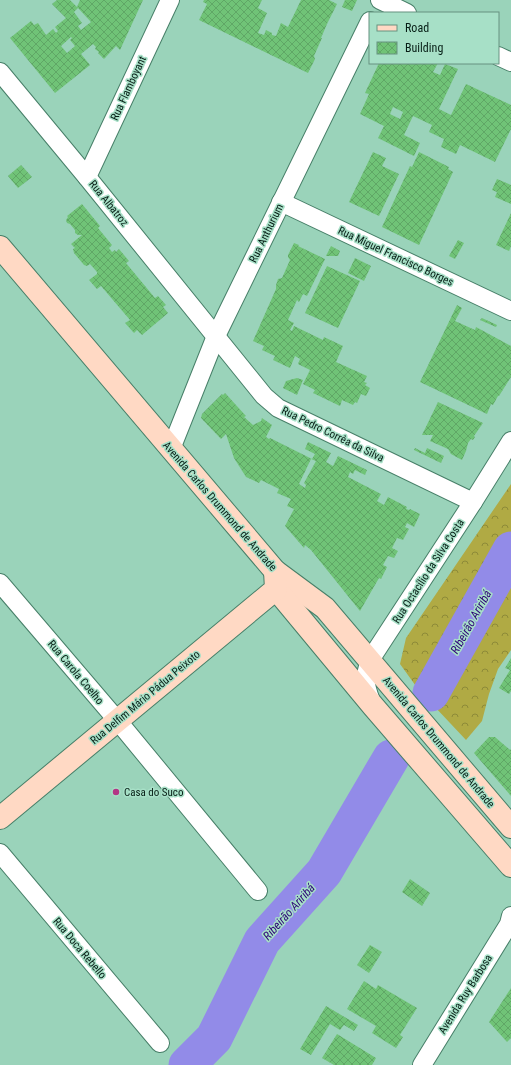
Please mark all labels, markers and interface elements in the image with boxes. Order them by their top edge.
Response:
legend [369,12,499,64]
text: Road [405,21,429,35]
text: Building [405,41,443,55]
street label: Rua Flamboyant [108,54,149,122]
street label: Rua Albatroz [86,178,131,229]
street label: Rua Anthurium [247,202,286,265]
street label: Rua Miguel Francisco Borges [336,224,456,289]
street label: Rua Pedro Corrêa da Silva [280,404,386,465]
street label: Avenida Carlos Drummond de Andrade [160,439,279,574]
street label: Rua Octacílio da Silva Costa [390,517,467,626]
water label: Ribeirão Ariribá [448,587,494,656]
street label: Rua Carola Coelho [45,638,107,707]
street label: Rua Delfim Mário Pádua Peixoto [88,647,203,747]
street label: Avenida Carlos Drummond de Andrade [380,674,497,810]
place label: Casa do Suco [124,786,184,799]
marker: Casa do Suco [111,787,121,797]
water label: Ribeirão Ariribá [260,881,318,943]
street label: Rua Doca Rebello [50,915,109,982]
street label: Avenida Ruy Barbosa [436,952,495,1036]

